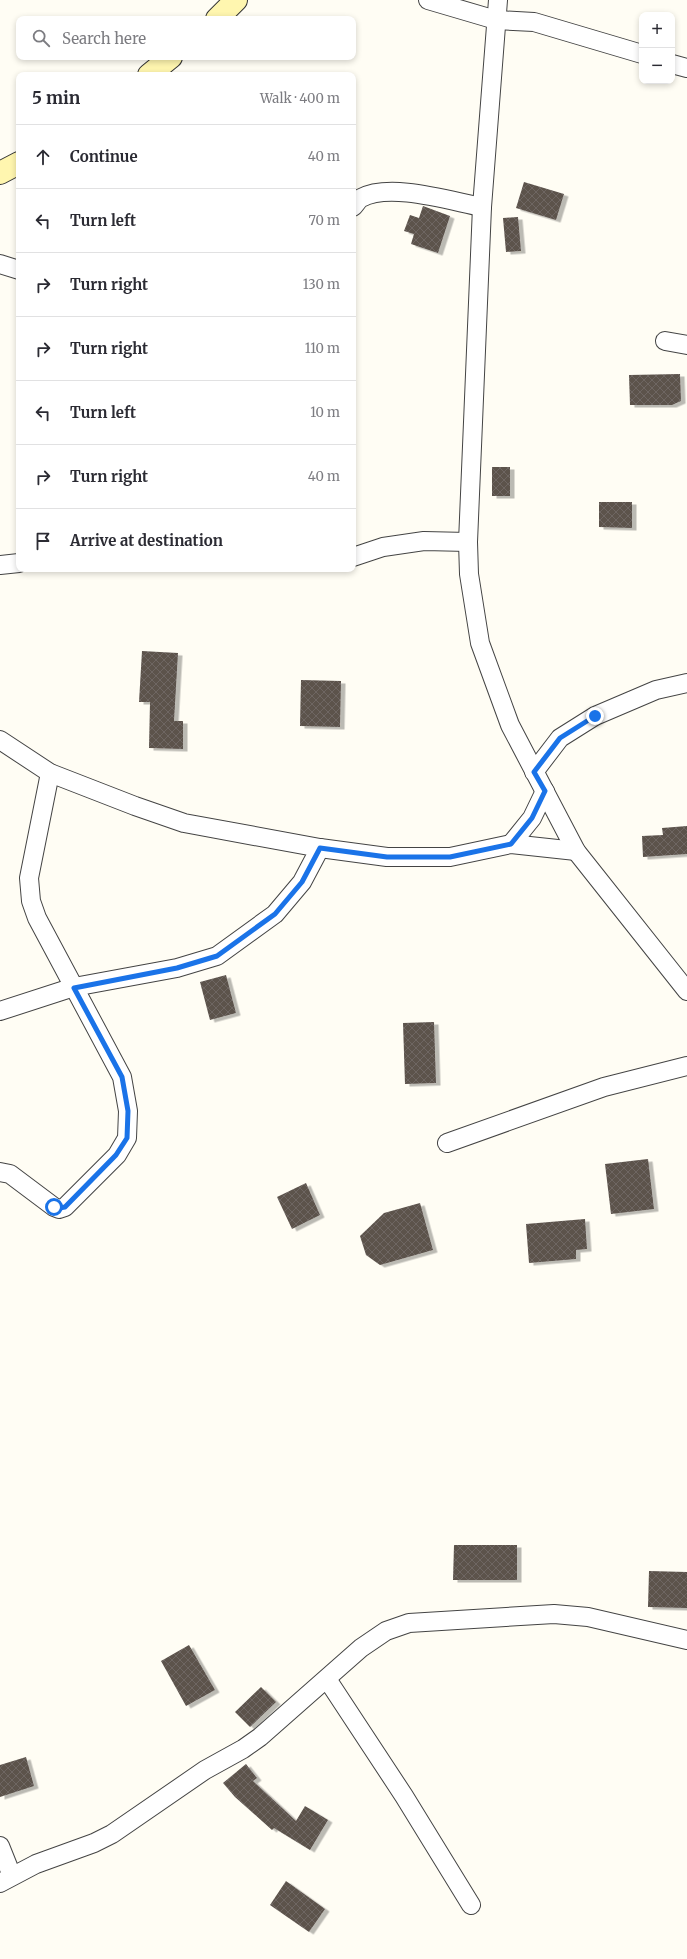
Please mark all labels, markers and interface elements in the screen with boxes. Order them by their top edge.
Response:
map controls [639,12,675,84]
button: + [639,12,675,48]
search box [16,16,356,60]
icon: search [30,27,52,49]
text: Search here [62,29,146,48]
button: − [639,48,675,84]
text: 5 min [32,87,80,109]
text: Walk · 400 m [260,90,340,107]
icon: ahead [32,146,54,168]
text: Continue [70,147,138,166]
text: 40 m [308,148,340,165]
icon: left [32,210,54,232]
text: Turn left [70,211,136,230]
text: 70 m [309,212,340,229]
icon: right [32,274,54,296]
text: Turn right [70,275,148,294]
text: 130 m [303,276,340,293]
icon: right [32,338,54,360]
text: Turn right [70,339,148,358]
text: 110 m [305,340,340,357]
icon: left [32,402,54,424]
text: Turn left [70,403,136,422]
text: 10 m [310,404,340,421]
icon: right [32,466,54,488]
text: Turn right [70,467,148,486]
text: 40 m [308,468,340,485]
icon: arrive [32,530,54,552]
text: Arrive at destination [70,531,223,550]
route end [586,707,604,725]
route start [45,1198,63,1216]

